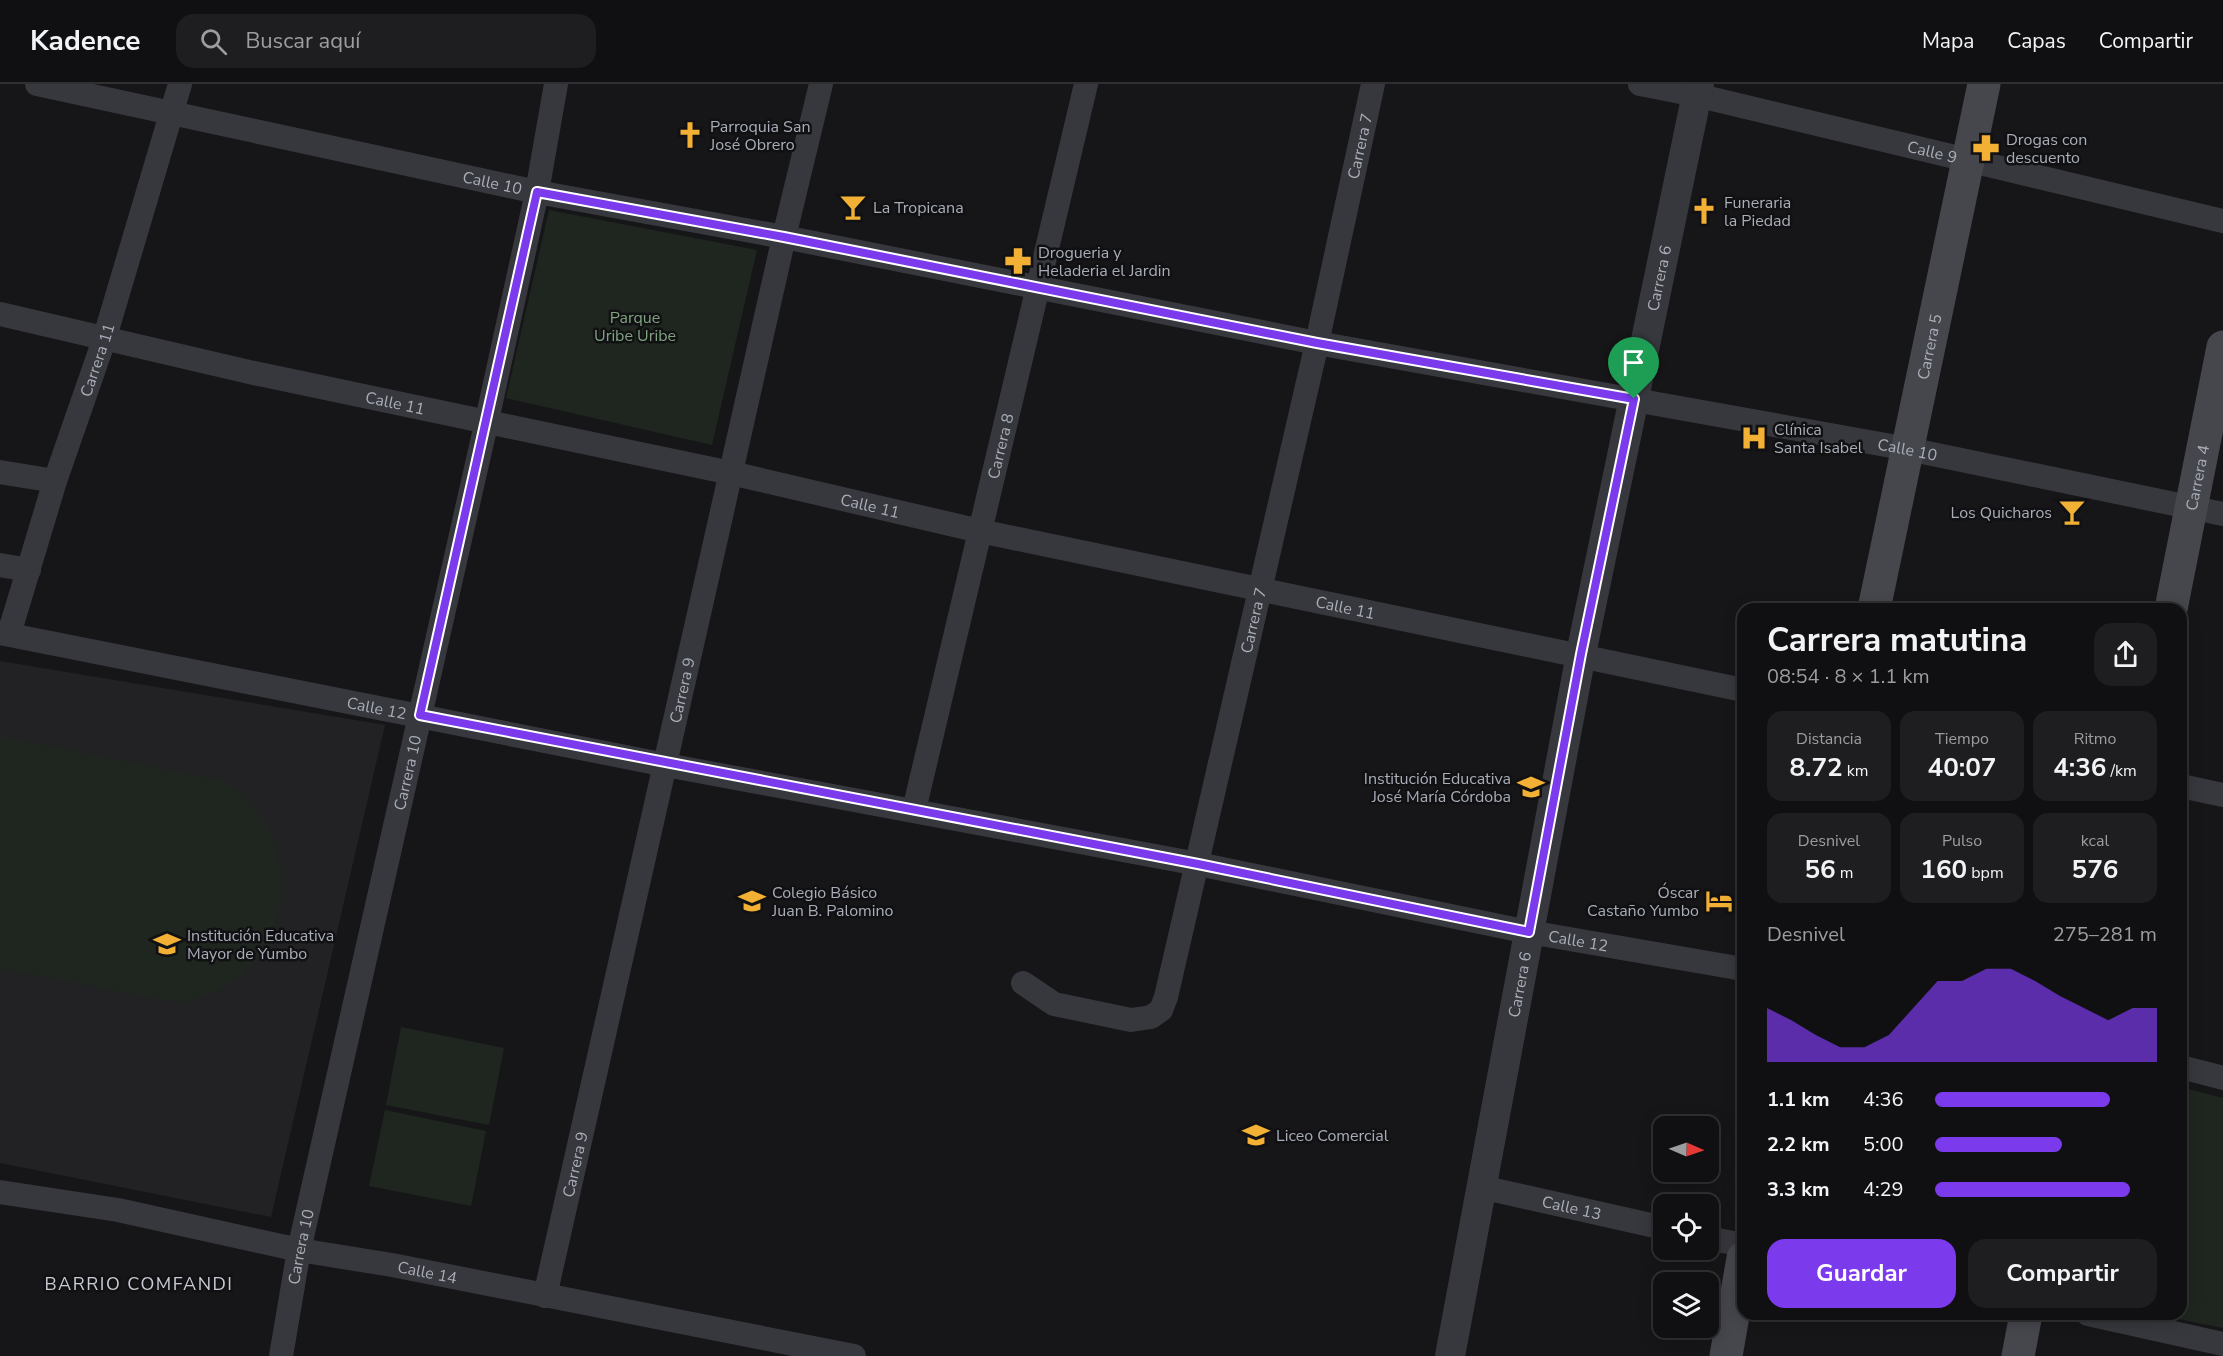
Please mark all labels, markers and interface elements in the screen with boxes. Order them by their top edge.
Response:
search box [176,14,596,68]
text: Kadence [30,22,140,60]
icon: search [197,25,230,58]
text: Buscar aquí [245,26,360,56]
text: Mapa [1922,27,1974,55]
text: Capas [2007,27,2066,55]
text: Compartir [2099,27,2193,55]
street label: Carrera 7 [1343,111,1378,181]
place label: Parroquia San José Obrero [709,116,811,156]
church icon: Parroquia San José Obrero [675,120,705,150]
place label: Drogas con descuento [2006,129,2087,169]
pharmacy icon: Drogas con descuento [1971,133,2001,163]
street label: Calle 9 [1905,136,1959,169]
street label: Calle 10 [461,166,524,200]
bar icon: La Tropicana [838,192,868,222]
place label: Funeraria la Piedad [1724,192,1791,232]
church icon: Funeraria la Piedad [1689,196,1719,226]
place label: La Tropicana [873,197,964,219]
place label: Drogueria y Heladeria el Jardin [1038,242,1171,282]
street label: Carrera 6 [1642,243,1677,313]
pharmacy icon: Drogueria y Heladeria el Jardin [1003,246,1033,276]
park label: Parque Uribe Uribe [594,307,676,347]
street label: Carrera 5 [1912,312,1948,382]
street label: Carrera 11 [75,321,120,400]
pin [1608,337,1659,399]
icon: arrive [1617,346,1650,379]
street label: Calle 11 [363,387,427,421]
street label: Carrera 8 [983,411,1020,481]
place label: Clínica Santa Isabel [1774,419,1863,459]
hospital icon: Clínica Santa Isabel [1739,423,1769,453]
street label: Calle 10 [1876,434,1939,467]
street label: Carrera 4 [2181,442,2215,513]
street label: Calle 11 [838,489,902,524]
bar icon: Los Quicharos [2057,497,2087,527]
place label: Los Quicharos [1951,502,2052,524]
street label: Carrera 7 [1236,586,1272,656]
street label: Calle 11 [1313,591,1377,625]
text: Carrera matutina [1767,618,2027,663]
button: share [2094,623,2157,686]
street label: Carrera 9 [665,655,701,725]
text: 08:54 · 8 × 1.1 km [1767,663,1930,690]
street label: Calle 12 [345,692,408,725]
text: Distancia [1796,728,1862,750]
text: Tiempo [1935,728,1989,750]
text: Ritmo [2074,728,2116,750]
street label: Carrera 10 [389,733,427,813]
text: 8.72 [1789,750,1843,785]
text: 40:07 [1928,750,1996,785]
text: 4:36 [2053,750,2106,785]
text: km [1843,760,1869,782]
text: /km [2106,760,2137,782]
place label: Institución Educativa José María Córdoba [1364,768,1511,808]
school or university icon: Institución Educativa José María Córdoba [1516,772,1546,802]
text: Desnivel [1798,830,1860,852]
text: Pulso [1942,830,1982,852]
text: kcal [2081,830,2109,852]
text: 56 [1804,852,1836,887]
text: 160 [1920,852,1967,887]
text: 576 [2072,852,2118,887]
text: m [1836,862,1854,884]
text: bpm [1967,862,2004,884]
place label: Colegio Básico Juan B. Palomino [771,882,894,922]
place label: Óscar Castaño Yumbo [1587,882,1699,922]
school or university icon: Colegio Básico Juan B. Palomino [737,886,767,916]
hotel icon: Óscar Castaño Yumbo [1704,886,1734,916]
text: Desnivel [1767,921,1845,948]
text: 275–281 m [2053,921,2157,948]
place label: Institución Educativa Mayor de Yumbo [187,925,334,965]
street label: Calle 12 [1547,926,1610,957]
school or university icon: Institución Educativa Mayor de Yumbo [152,929,182,959]
street label: Carrera 6 [1503,950,1537,1019]
text: 1.1 km [1767,1086,1830,1113]
text: 4:36 [1863,1086,1904,1113]
north arrow [1653,1116,1719,1182]
map controls [1653,1116,1719,1338]
school or university icon: Liceo Comercial [1241,1120,1271,1150]
place label: Liceo Comercial [1276,1125,1389,1147]
street label: Carrera 9 [558,1130,594,1200]
text: 2.2 km [1767,1131,1830,1158]
text: 5:00 [1863,1131,1904,1158]
text: 3.3 km [1767,1176,1830,1203]
text: 4:29 [1863,1176,1904,1203]
street label: Calle 13 [1540,1191,1603,1226]
button: locate [1653,1194,1719,1260]
street label: Carrera 10 [283,1207,320,1286]
button: Guardar [1767,1239,1956,1308]
button: Compartir [1968,1239,2157,1308]
street label: Calle 14 [396,1256,459,1290]
district label: BARRIO COMFANDI [45,1272,233,1296]
button: layers [1653,1272,1719,1338]

